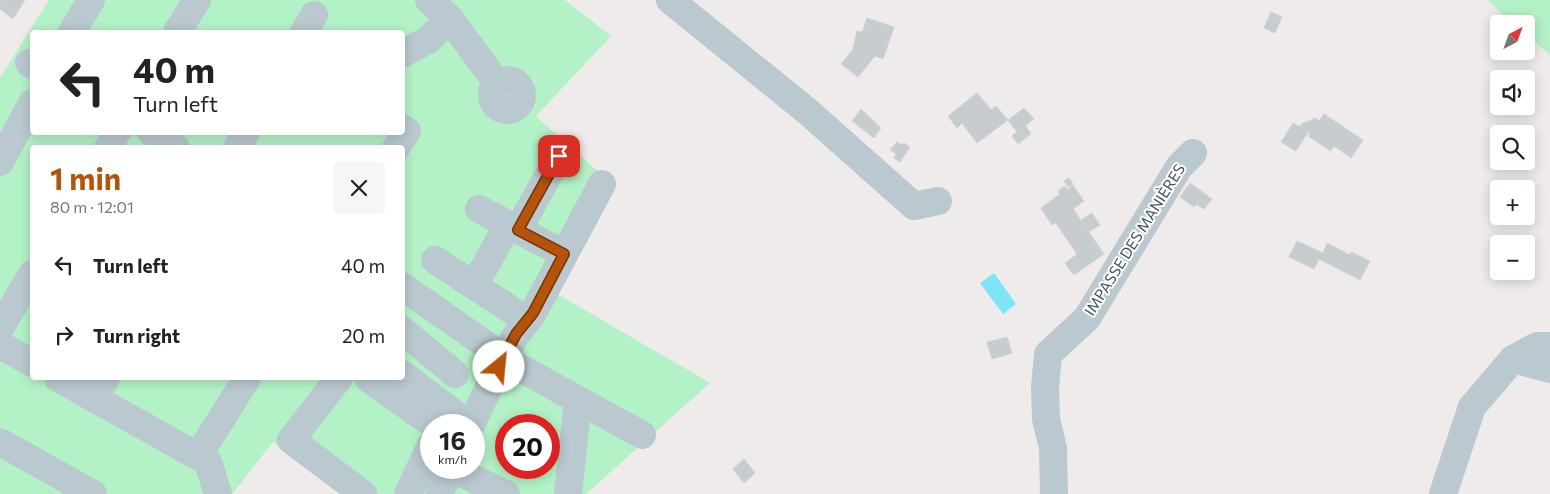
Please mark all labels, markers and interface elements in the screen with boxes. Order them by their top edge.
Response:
north arrow [1490,15,1535,60]
map controls [1490,15,1535,280]
text: 40 m [133,47,215,90]
icon: left [50,50,115,115]
button: sound [1490,70,1535,115]
text: Turn left [133,90,218,117]
button: search [1490,125,1535,170]
pin [538,135,580,177]
icon: arrive [545,142,573,170]
text: 1 min [50,159,121,196]
street label: IMPASSE DES MANIÈRES [1079,160,1188,319]
button: close [333,162,385,214]
button: + [1490,180,1535,225]
text: 80 m · 12:01 [50,197,134,216]
button: − [1490,235,1535,280]
icon: left [50,251,78,279]
text: Turn left [93,254,168,277]
text: 40 m [341,254,385,277]
icon: right [50,321,78,349]
text: Turn right [93,324,180,347]
text: 20 m [342,324,385,347]
position arrow [472,340,524,392]
speed limit sign: 20 [495,414,560,479]
text: 16 [439,425,466,455]
text: km/h [438,452,467,466]

